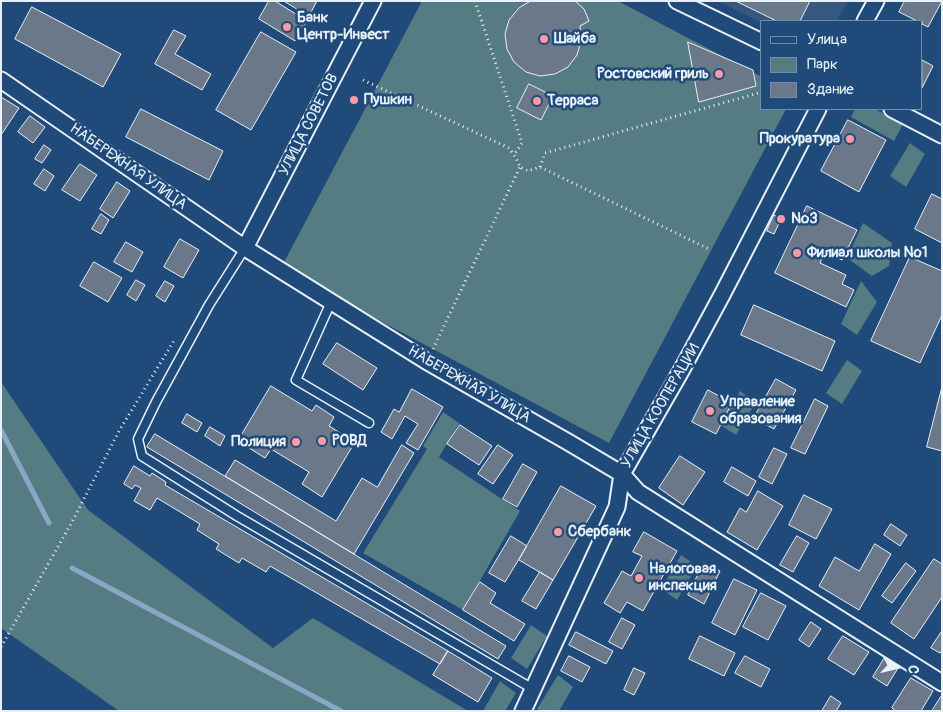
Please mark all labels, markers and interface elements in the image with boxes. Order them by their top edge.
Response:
place label: Банк Центр-Инвест [297,9,390,44]
legend [760,20,923,110]
marker: Банк Центр-Инвест [281,21,293,33]
place label: Шайба [554,30,596,48]
text: Улица [807,30,847,49]
marker: Шайба [538,33,550,45]
text: Парк [807,55,838,74]
place label: Ростовский гриль [597,65,709,83]
marker: Ростовский гриль [713,68,725,80]
street label: УЛИЦА СОВЕТОВ [276,71,342,179]
text: Здание [807,80,854,99]
place label: Пушкин [364,91,412,109]
place label: Терраса [547,92,598,110]
marker: Пушкин [348,94,360,106]
marker: Терраса [531,95,543,107]
street label: НАБЕРЕЖНАЯ УЛИЦА [66,120,190,214]
place label: Прокуратура [760,130,840,148]
marker: Прокуратура [844,133,856,145]
place label: №3 [791,210,818,228]
marker: №3 [775,213,787,225]
place label: Филиал школы №1 [807,244,928,262]
marker: Филиал школы №1 [791,247,803,259]
street label: УЛИЦА КООПЕРАЦИИ [618,340,704,472]
street label: НАБЕРЕЖНАЯ УЛИЦА [404,342,534,428]
place label: Управление образования [720,393,802,428]
marker: Управление образования [704,405,716,417]
place label: РОВД [332,432,366,450]
place label: Полиция [231,433,286,451]
marker: РОВД [316,435,328,447]
marker: Полиция [290,436,302,448]
place label: Сбербанк [568,523,631,541]
marker: Сбербанк [552,526,564,538]
place label: Налоговая инспекция [649,560,717,595]
marker: Налоговая инспекция [633,572,645,584]
north arrow [873,642,923,692]
text: С [904,664,922,675]

